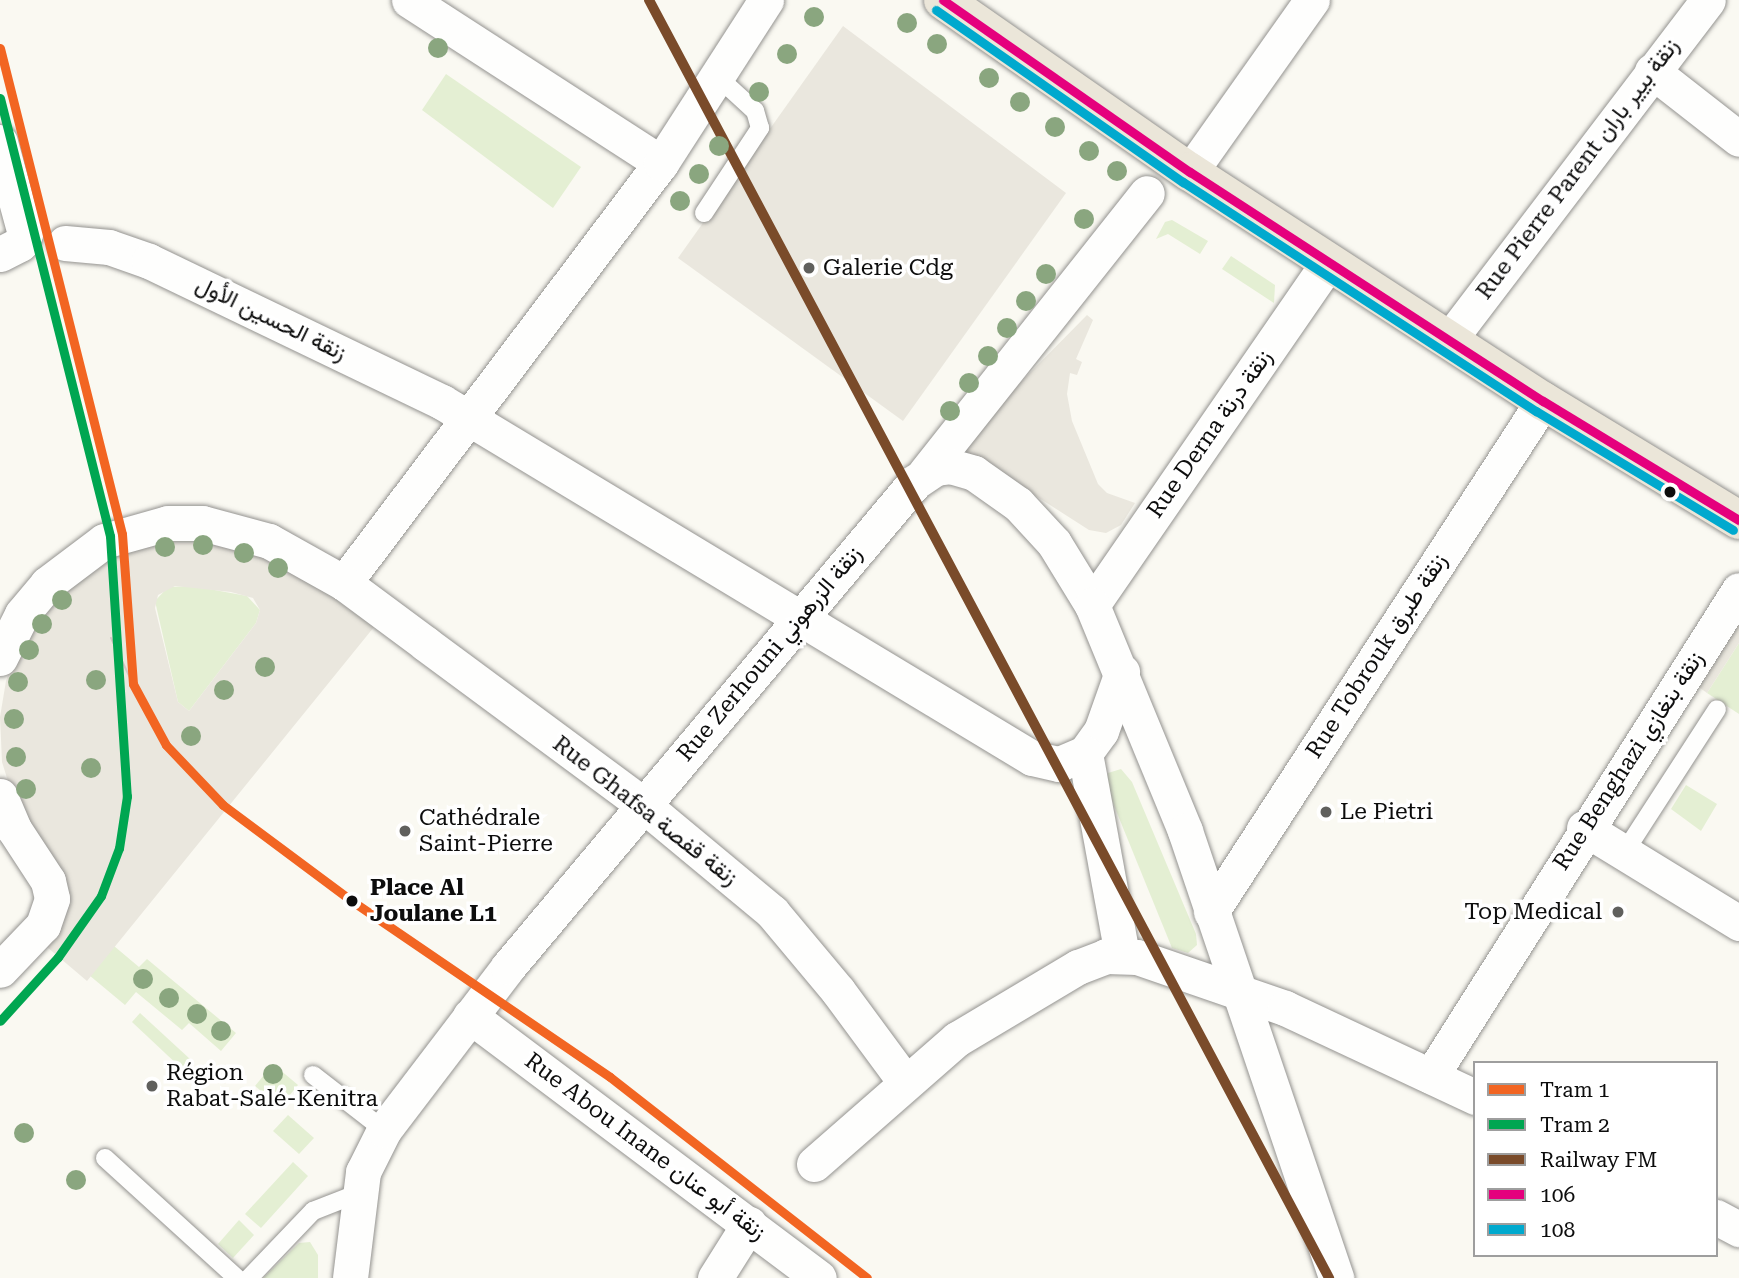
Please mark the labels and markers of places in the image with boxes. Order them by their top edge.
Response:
place label: Galerie Cdg [823,254,953,282]
marker: Galerie Cdg [801,260,817,276]
unlabelled marker [1663,485,1677,499]
place label: Le Pietri [1340,798,1433,826]
place label: Cathédrale Saint-Pierre [419,804,553,858]
marker: Le Pietri [1318,804,1334,820]
marker: Cathédrale Saint-Pierre [397,823,413,839]
place label: Place Al Joulane L1 [370,874,497,928]
marker: Place Al Joulane L1 [341,890,363,912]
place label: Top Medical [1464,898,1602,926]
marker: Top Medical [1608,902,1628,922]
place label: Région Rabat-Salé-Kenitra [166,1059,378,1113]
marker: Région Rabat-Salé-Kenitra [144,1078,160,1094]

